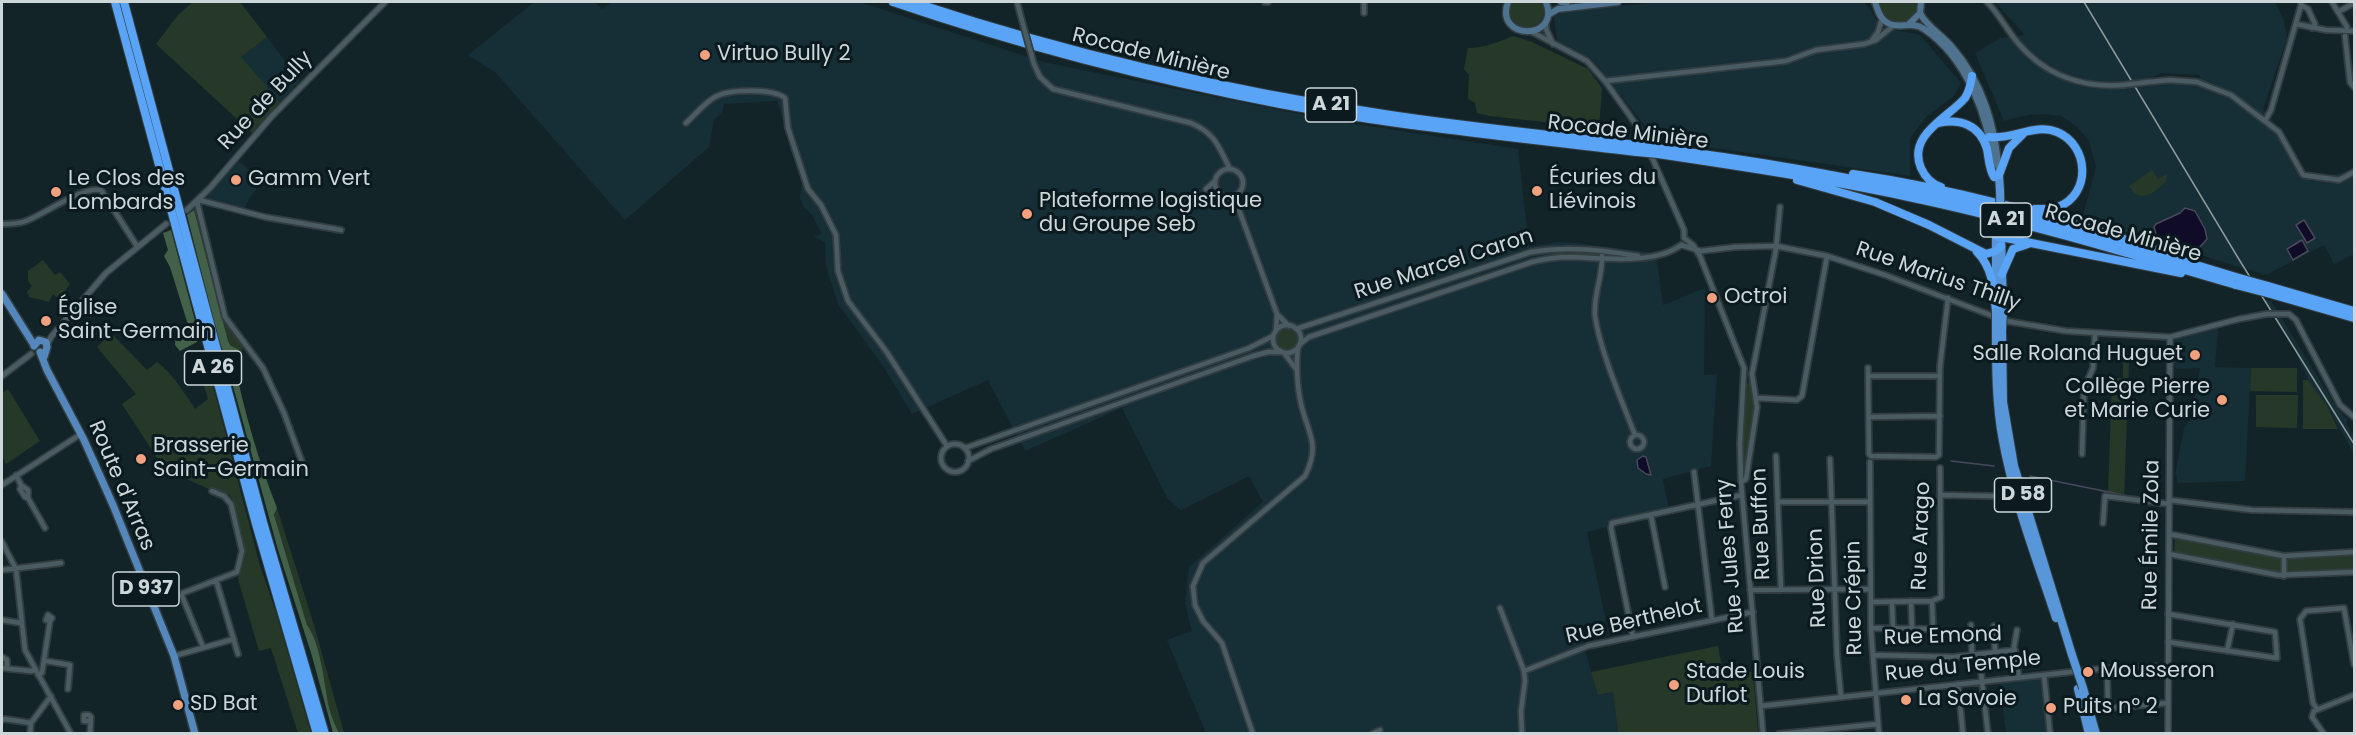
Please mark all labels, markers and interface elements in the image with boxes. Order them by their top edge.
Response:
street label: Rocade Minière [1070,23,1232,87]
place label: Virtuo Bully 2 [717,42,850,68]
street label: Rue de Bully [214,46,318,156]
marker: Virtuo Bully 2 [698,48,712,62]
road number: A 21 [1306,88,1356,122]
street label: Rocade Minière [1546,111,1710,155]
place label: Écuries du Liévinois [1549,166,1656,216]
place label: Le Clos des Lombards [68,167,185,217]
place label: Gamm Vert [248,167,370,193]
marker: Gamm Vert [229,173,243,187]
marker: Écuries du Liévinois [1530,184,1544,198]
marker: Le Clos des Lombards [49,185,63,199]
place label: Plateforme logistique du Groupe Seb [1039,189,1262,239]
street label: Rocade Minière [2042,200,2204,268]
road number: A 21 [1980,203,2032,237]
marker: Plateforme logistique du Groupe Seb [1020,207,1034,221]
street label: Rue Marcel Caron [1351,224,1537,306]
street label: Rue Marius Thilly [1852,237,2024,317]
place label: Octroi [1724,285,1787,311]
marker: Octroi [1705,291,1719,305]
place label: Église Saint-Germain [58,296,214,346]
marker: Église Saint-Germain [39,314,53,328]
place label: Salle Roland Huguet [1972,342,2183,368]
marker: Salle Roland Huguet [2188,348,2202,362]
road number: A 26 [184,351,242,385]
place label: Collège Pierre et Marie Curie [2064,375,2210,425]
marker: Collège Pierre et Marie Curie [2215,393,2229,407]
street label: Route d'Arras [82,417,160,555]
place label: Brasserie Saint-Germain [153,434,309,484]
marker: Brasserie Saint-Germain [134,452,148,466]
street label: Rue Émile Zola [2138,460,2166,610]
street label: Rue Buffon [1747,468,1777,580]
street label: Rue Jules Ferry [1712,478,1750,634]
road number: D 58 [1994,478,2052,512]
street label: Rue Arago [1908,481,1936,591]
street label: Rue Drion [1804,528,1832,628]
street label: Rue Crépin [1841,540,1869,656]
road number: D 937 [113,572,179,606]
street label: Rue Berthelot [1563,594,1705,650]
street label: Rue Emond [1883,622,2003,652]
street label: Rue du Temple [1884,646,2042,688]
place label: Mousseron [2100,659,2215,685]
place label: Stade Louis Duflot [1686,660,1805,710]
marker: Mousseron [2081,665,2095,679]
marker: Stade Louis Duflot [1667,678,1681,692]
place label: La Savoie [1918,687,2017,713]
place label: SD Bat [190,692,257,718]
marker: La Savoie [1899,693,1913,707]
place label: Puits n° 2 [2063,695,2158,721]
marker: SD Bat [171,698,185,712]
marker: Puits n° 2 [2044,701,2058,715]

